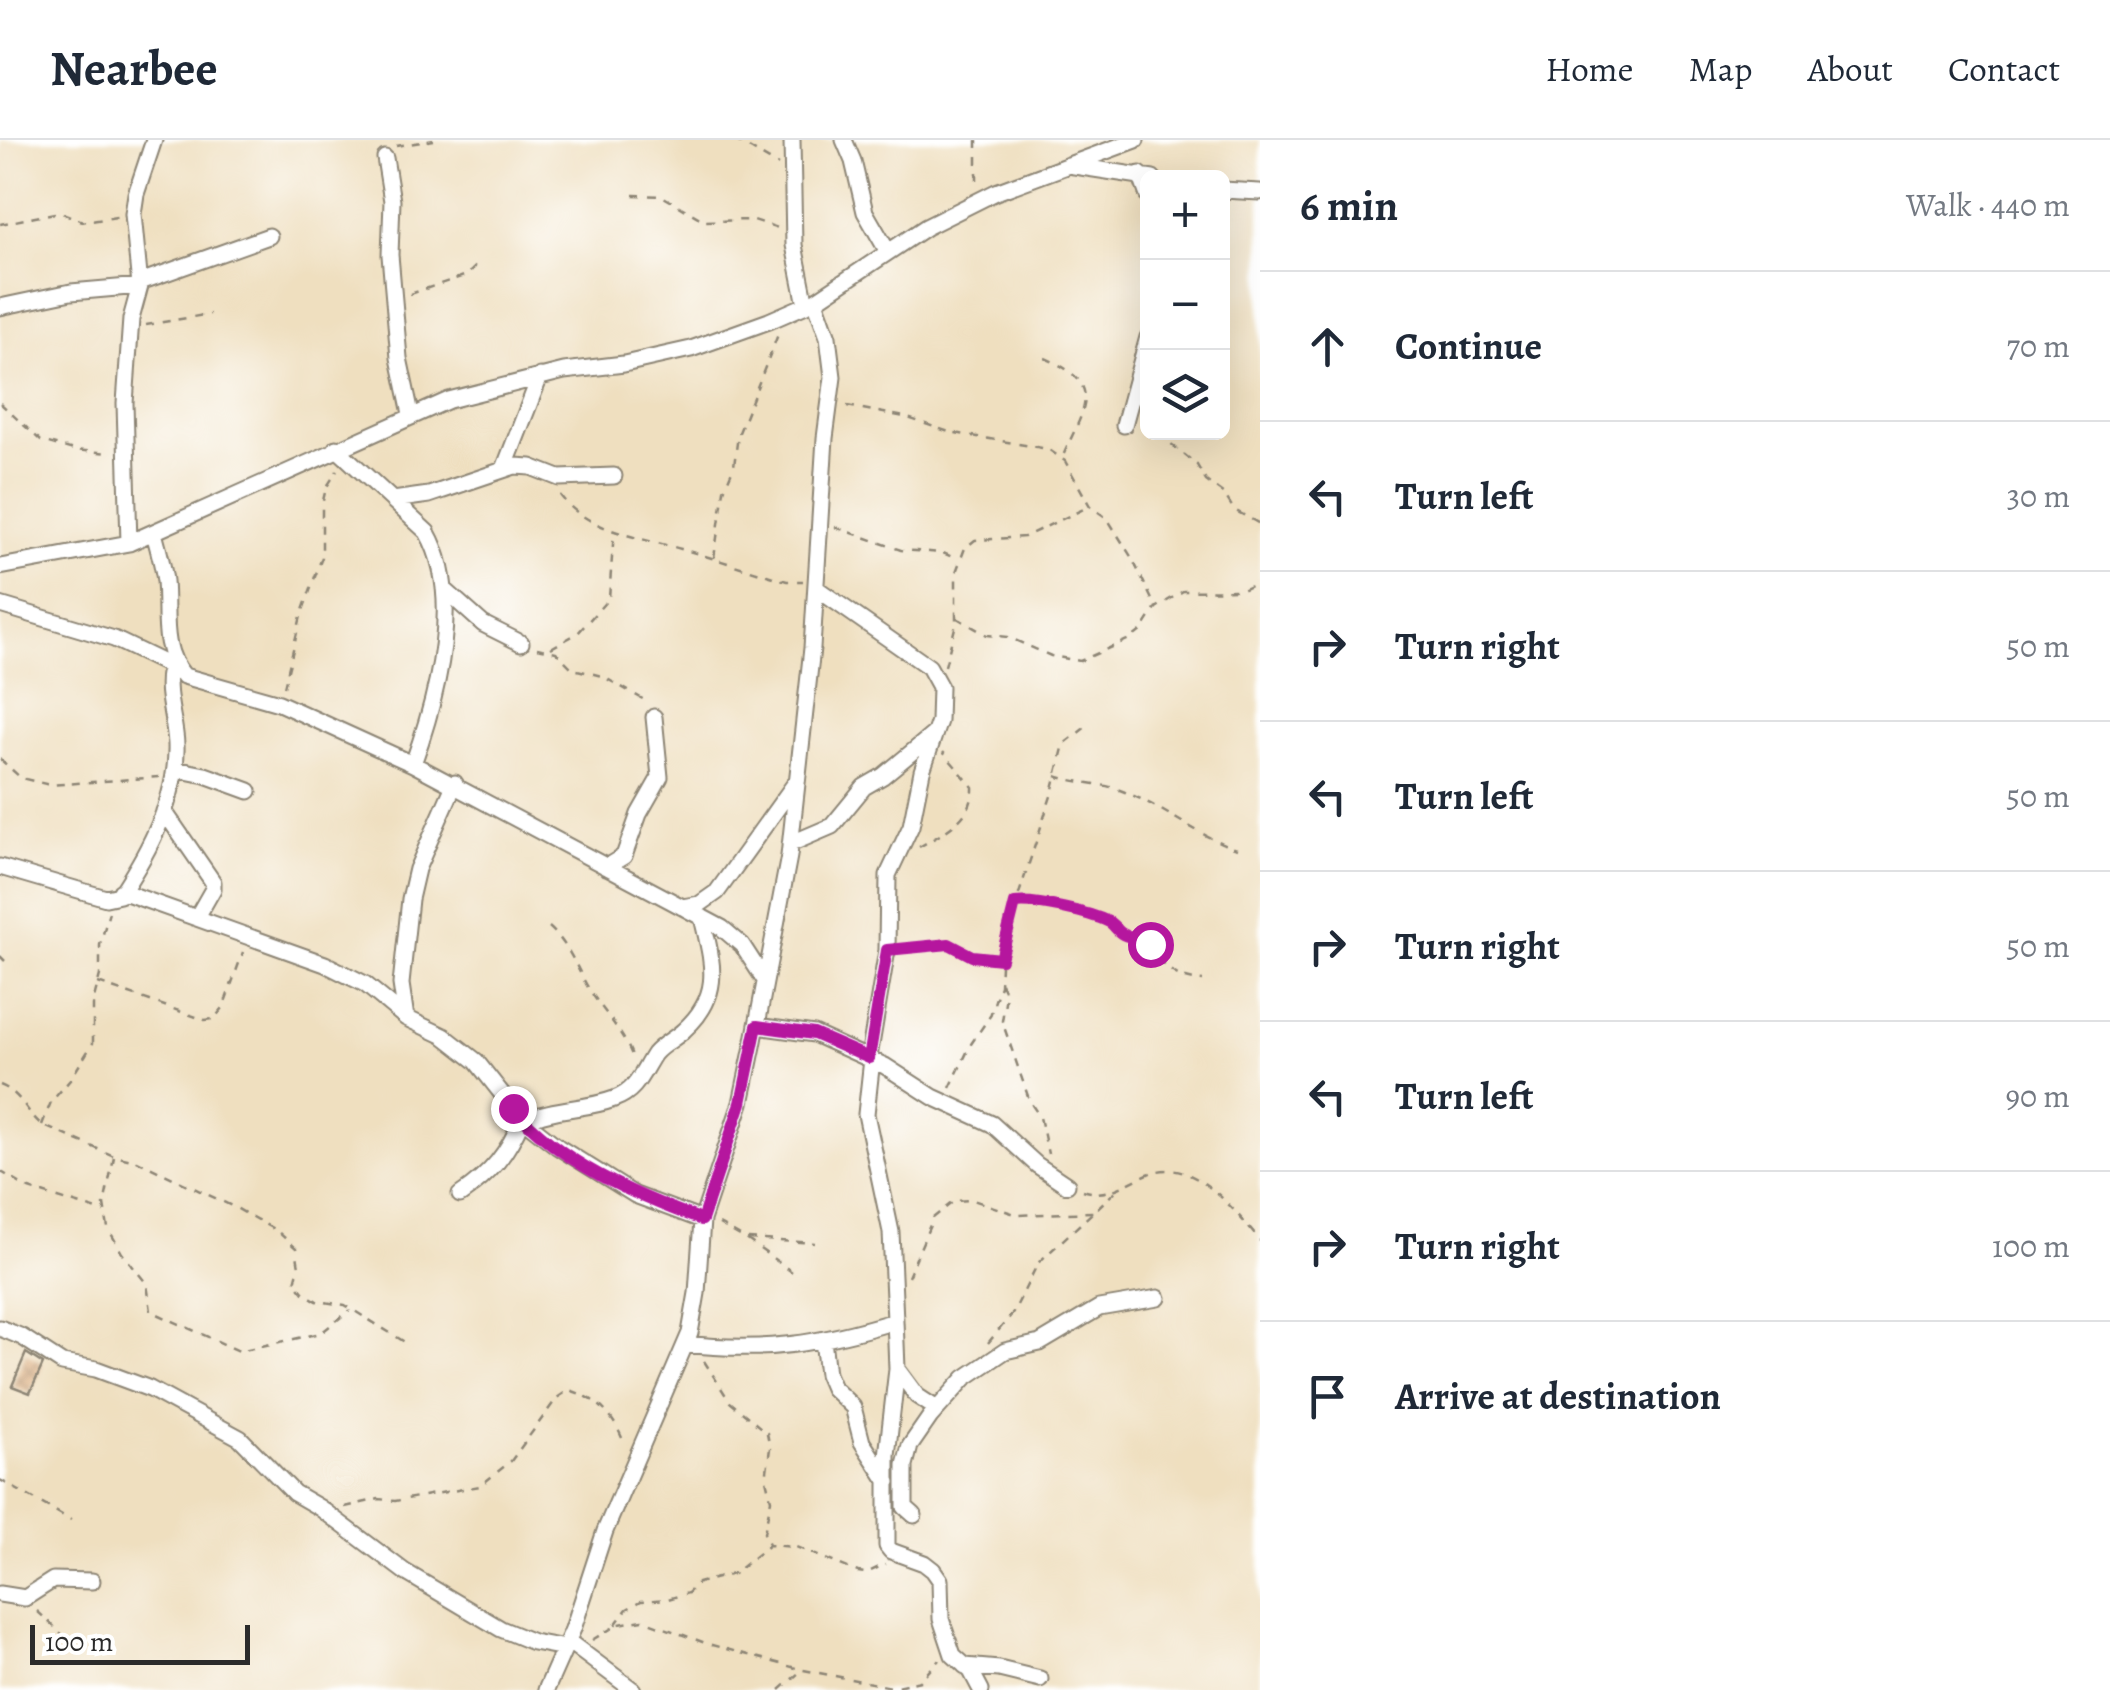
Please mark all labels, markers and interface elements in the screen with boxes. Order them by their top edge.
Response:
text: Nearbee [50,36,218,102]
text: Home [1545,45,1633,93]
text: Map [1688,45,1752,93]
text: About [1807,45,1893,93]
text: Contact [1948,45,2060,93]
map controls [1140,170,1230,440]
button: + [1140,170,1230,260]
text: 6 min [1300,177,1398,234]
text: Walk · 440 m [1906,183,2070,227]
button: − [1140,260,1230,350]
icon: ahead [1300,319,1355,374]
text: Continue [1395,320,1542,372]
text: 70 m [2007,324,2070,368]
button: layers [1140,350,1230,440]
icon: left [1300,469,1355,524]
text: Turn left [1395,470,1534,522]
text: 30 m [2007,474,2070,518]
icon: right [1300,619,1355,674]
text: Turn right [1395,620,1560,672]
text: 50 m [2006,624,2070,668]
icon: left [1300,769,1355,824]
text: Turn left [1395,770,1534,822]
text: 50 m [2006,774,2070,818]
icon: right [1300,919,1355,974]
text: Turn right [1395,920,1560,972]
route start [1128,922,1174,968]
text: 50 m [2006,924,2070,968]
icon: left [1300,1069,1355,1124]
text: Turn left [1395,1070,1534,1122]
text: 90 m [2005,1074,2070,1118]
route end [491,1086,537,1132]
icon: right [1300,1219,1355,1274]
text: Turn right [1395,1220,1560,1272]
text: 100 m [1992,1224,2070,1268]
icon: arrive [1300,1369,1355,1424]
text: Arrive at destination [1395,1370,1721,1422]
scale bar [30,1620,250,1664]
text: 100 m [45,1623,113,1661]

